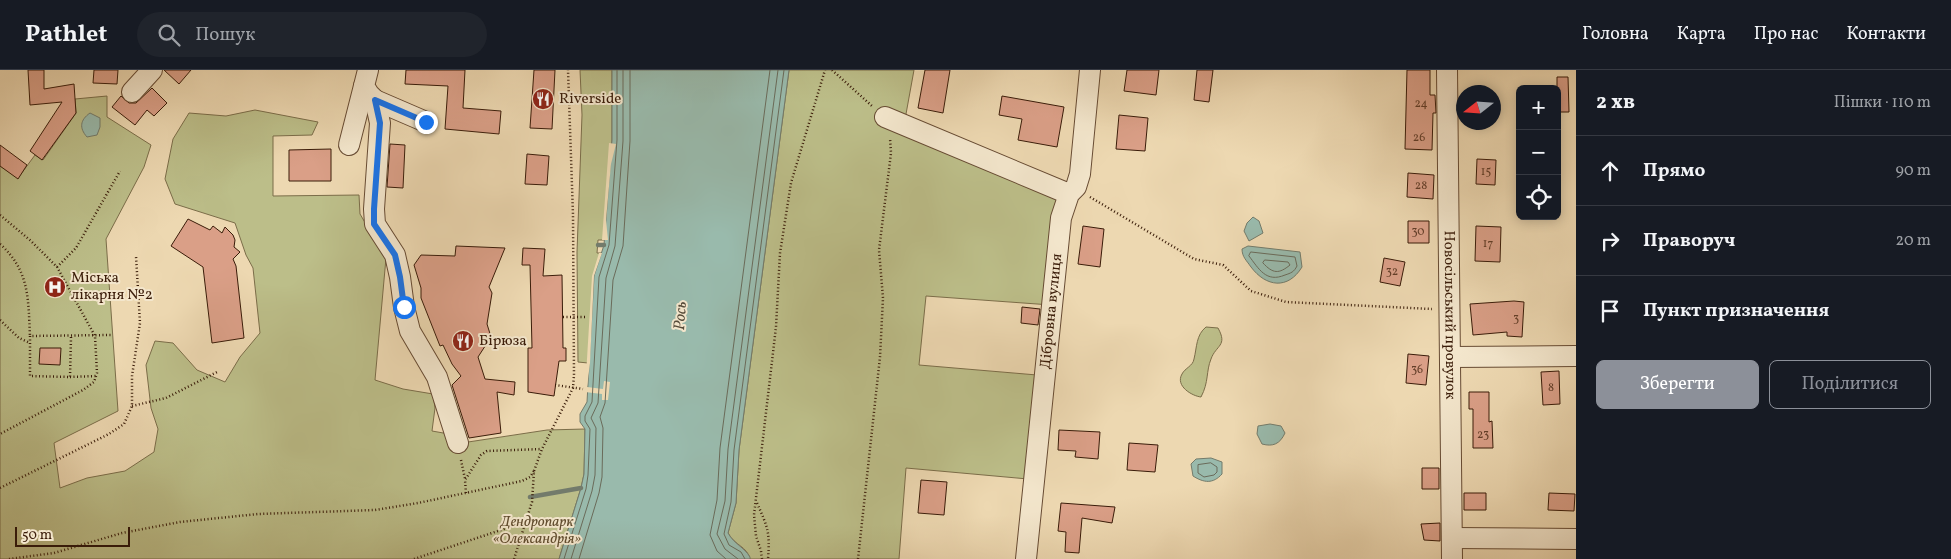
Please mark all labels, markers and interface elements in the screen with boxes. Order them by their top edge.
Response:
search box [137,12,487,57]
text: Pathlet [25,18,107,52]
icon: search [155,21,183,49]
text: Пошук [195,22,255,48]
text: Головна [1582,22,1649,47]
text: Карта [1677,22,1726,47]
text: Про нас [1754,22,1819,47]
text: Контакти [1847,22,1926,47]
north arrow [1456,85,1501,130]
map controls [1516,85,1561,220]
button: + [1516,85,1561,130]
restaurant icon: Riverside [531,87,555,111]
text: 2 хв [1596,88,1635,117]
place label: Riverside [559,89,621,110]
text: Пішки · 110 m [1834,92,1931,114]
house number: 24 [1414,96,1428,112]
route end [415,111,438,134]
house number: 26 [1413,130,1425,146]
button: − [1516,130,1561,175]
icon: ahead [1596,157,1624,185]
text: Прямо [1643,158,1705,184]
text: 90 m [1895,160,1931,182]
house number: 15 [1481,164,1491,180]
button: locate [1516,175,1561,220]
house number: 28 [1415,178,1427,194]
house number: 30 [1411,224,1425,240]
icon: right [1596,227,1624,255]
text: Праворуч [1643,228,1735,254]
street label: Новосільський провулок [1438,230,1461,400]
text: 20 m [1896,230,1931,252]
house number: 17 [1483,236,1493,252]
street label: Дібровна вулиця [1035,252,1068,370]
house number: 32 [1386,264,1398,280]
place label: Міська лікарня №2 [71,268,153,306]
hospital icon: Міська лікарня №2 [43,275,67,299]
route start [393,296,416,319]
icon: arrive [1596,297,1624,325]
text: Пункт призначення [1643,298,1829,324]
water label: Рось [669,300,693,331]
house number: 3 [1513,311,1519,327]
restaurant icon: Бірюза [451,329,475,353]
place label: Бірюза [479,331,527,352]
button: Зберегти [1596,360,1759,409]
button: Поділитися [1769,360,1931,409]
house number: 36 [1411,362,1423,378]
house number: 8 [1548,380,1554,396]
house number: 23 [1477,427,1489,443]
park label: Дендропарк «Олександрія» [493,512,581,550]
scale bar [15,524,130,547]
text: 50 m [22,526,52,545]

